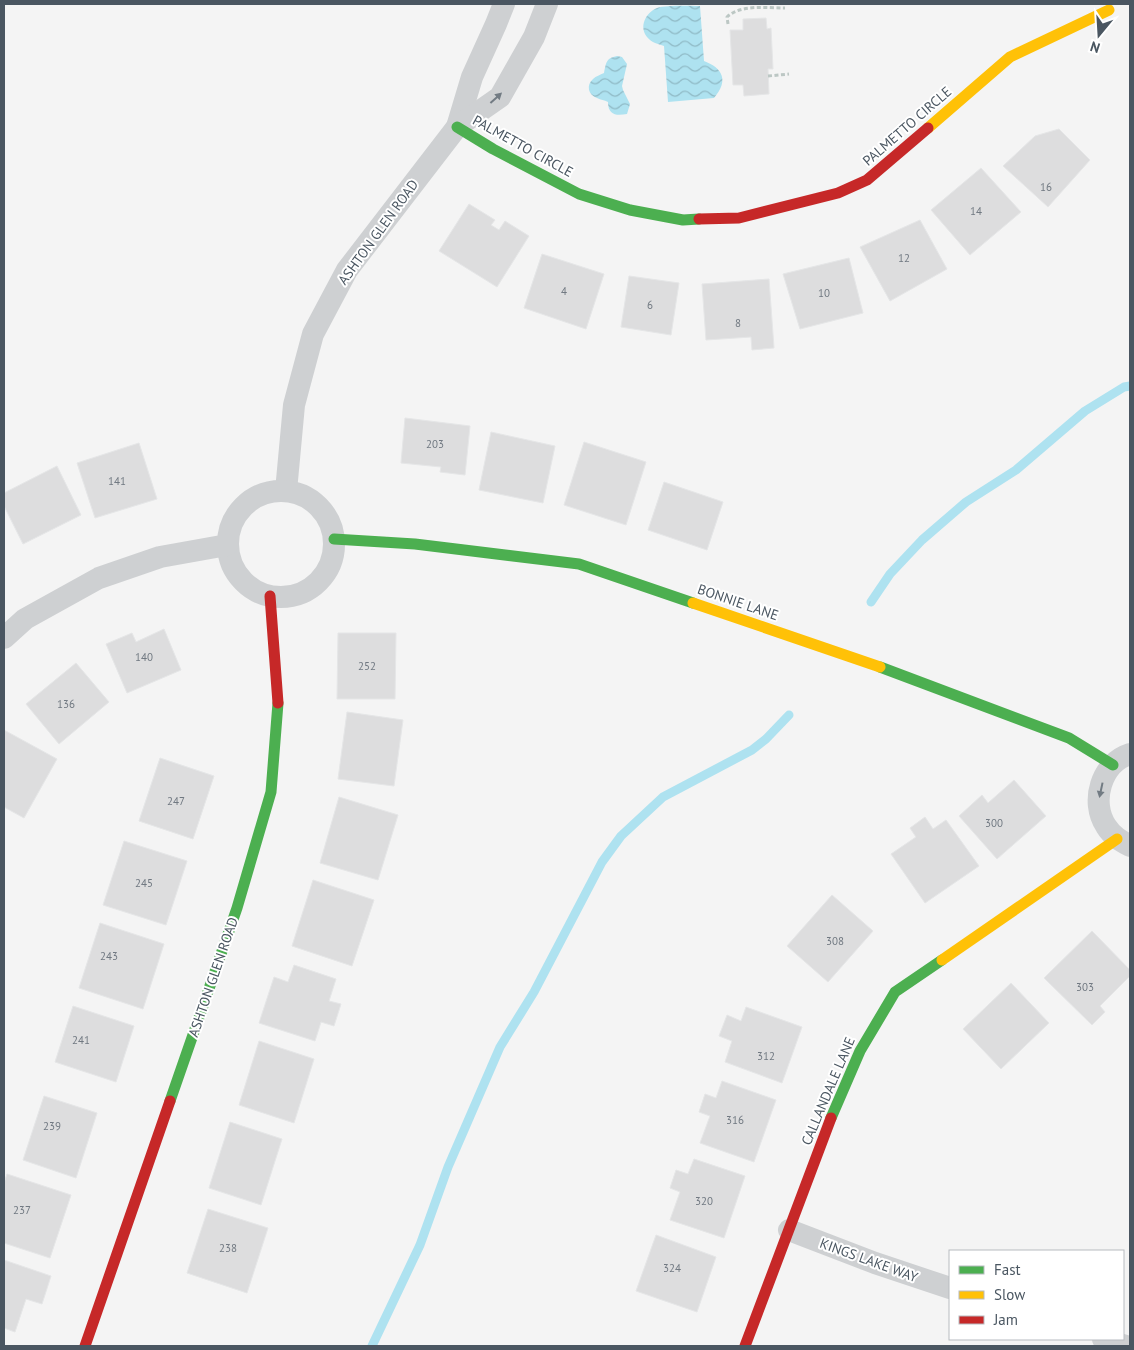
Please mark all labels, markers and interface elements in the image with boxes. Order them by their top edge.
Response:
north arrow [1074,10,1124,60]
text: N [1088,37,1102,57]
street label: PALMETTO CIRCLE [859,82,955,170]
one-way arrow [490,92,502,104]
street label: PALMETTO CIRCLE [470,111,576,181]
street label: ASHTON GLEN ROAD [334,176,422,288]
house number: 16 [1040,180,1052,194]
house number: 14 [970,204,982,218]
house number: 12 [898,251,910,265]
house number: 4 [561,284,567,298]
house number: 10 [818,286,830,300]
house number: 6 [647,298,653,312]
house number: 8 [735,316,741,330]
house number: 203 [426,437,444,451]
house number: 141 [108,474,126,488]
street label: BONNIE LANE [695,580,781,624]
house number: 140 [135,650,153,664]
house number: 252 [358,659,376,673]
house number: 136 [57,697,75,711]
one-way arrow [1096,782,1104,798]
house number: 247 [167,794,185,808]
house number: 300 [985,816,1003,830]
house number: 245 [135,876,153,890]
street label: ASHTON GLEN ROAD [184,915,242,1039]
house number: 308 [826,934,844,948]
house number: 243 [100,949,118,963]
house number: 303 [1076,980,1094,994]
house number: 241 [72,1033,90,1047]
street label: CALLANDALE LANE [797,1034,859,1148]
house number: 312 [757,1049,775,1063]
house number: 316 [726,1113,744,1127]
house number: 239 [43,1119,61,1133]
house number: 320 [695,1194,713,1208]
house number: 237 [13,1203,31,1217]
street label: KINGS LAKE WAY [817,1234,921,1286]
house number: 238 [219,1241,237,1255]
legend [949,1250,1124,1340]
text: Fast [994,1260,1021,1279]
house number: 324 [663,1261,681,1275]
text: Slow [994,1285,1025,1304]
text: Jam [993,1310,1018,1329]

